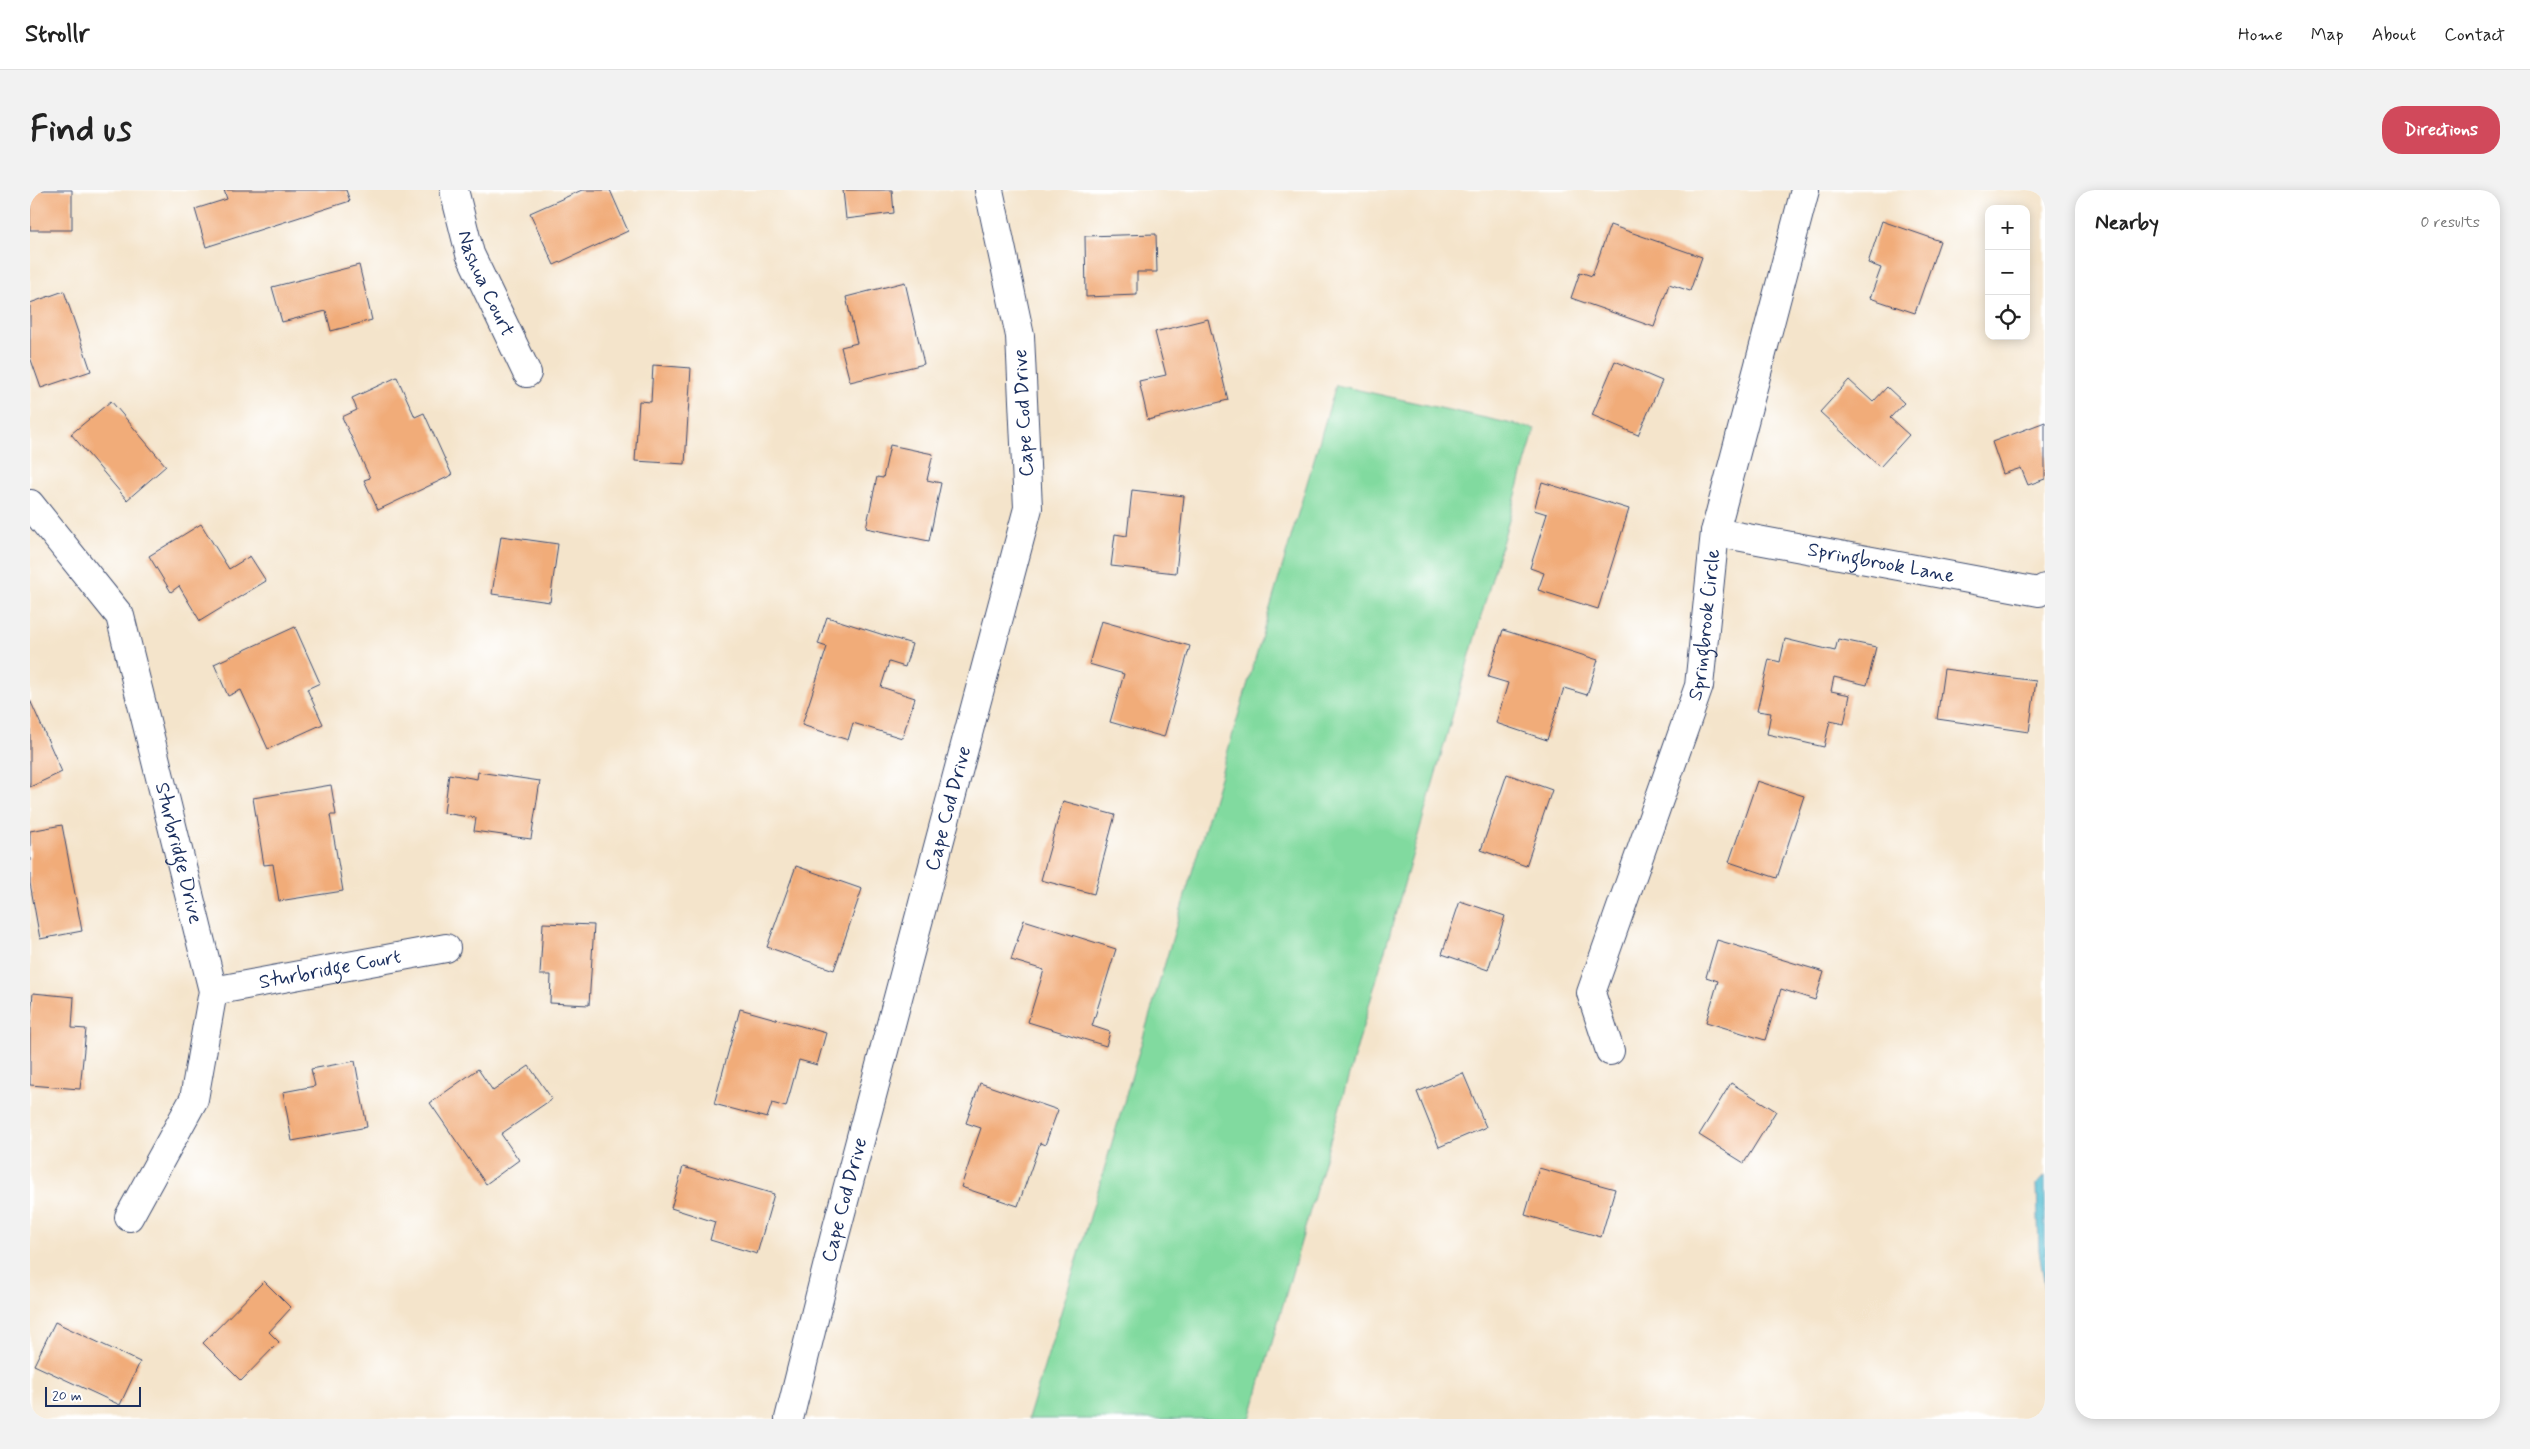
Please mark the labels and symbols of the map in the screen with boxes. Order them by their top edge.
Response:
street label: Nashua Court [451,228,521,341]
street label: Cape Cod Drive [1007,348,1041,478]
street label: Springbrook Lane [1805,536,1957,590]
street label: Springbrook Circle [1681,548,1727,704]
street label: Cape Cod Drive [919,743,978,874]
street label: Sturbridge Drive [148,780,209,927]
street label: Sturbridge Court [257,943,403,996]
street label: Cape Cod Drive [815,1135,874,1265]
scale bar [45,1384,141,1407]

